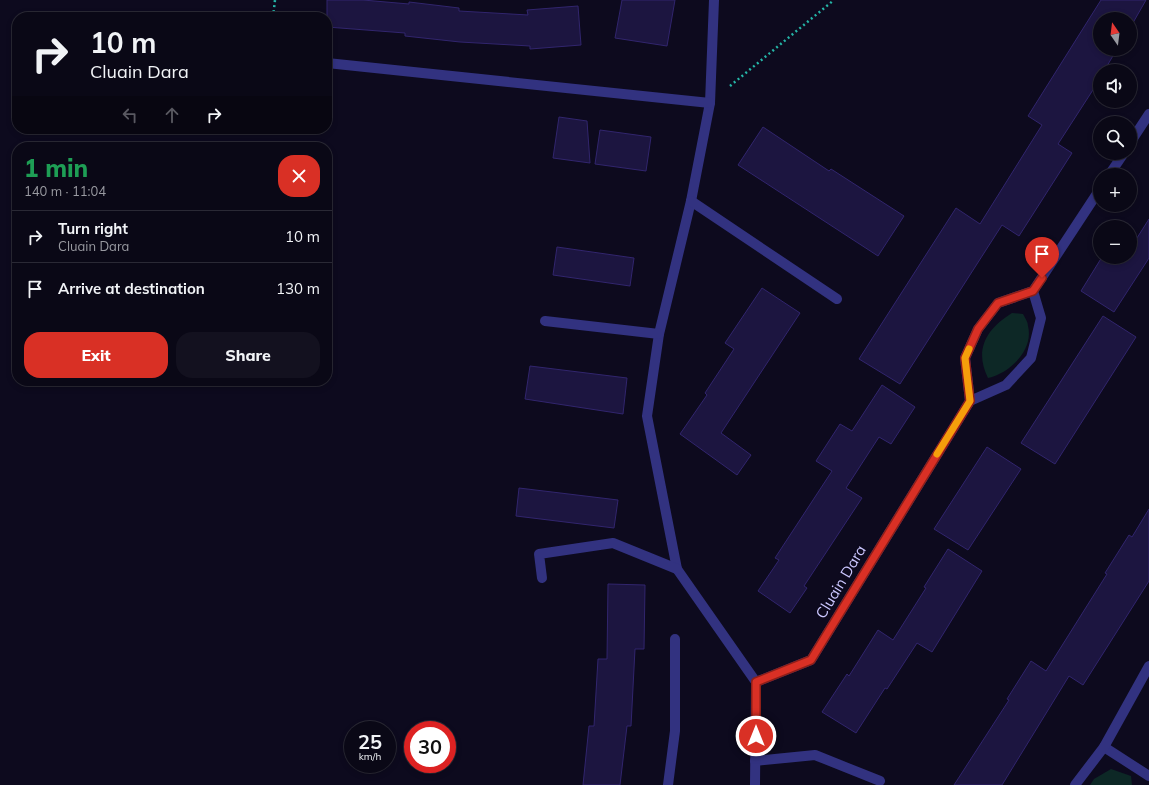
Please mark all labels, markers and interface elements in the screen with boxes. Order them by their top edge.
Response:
north arrow [1093,12,1137,56]
map controls [1093,12,1137,264]
text: 10 m [90,25,156,60]
icon: right [24,28,76,80]
text: Cluain Dara [90,60,189,83]
button: sound [1093,64,1137,108]
icon: left [119,104,141,126]
icon: ahead [161,104,183,126]
icon: right [203,104,225,126]
button: search [1093,116,1137,160]
text: 1 min [24,153,88,183]
button: close [278,155,320,197]
button: + [1093,168,1137,212]
text: 140 m · 11:04 [24,183,106,199]
text: Turn right [58,219,128,238]
button: − [1093,220,1137,264]
icon: right [24,226,46,248]
text: 10 m [285,227,320,246]
pin [1025,237,1059,278]
text: Cluain Dara [58,238,129,254]
icon: arrive [1031,243,1053,265]
icon: arrive [24,278,46,300]
text: Arrive at destination [58,279,205,298]
text: 130 m [276,279,320,298]
button: Exit [24,332,168,378]
button: Share [176,332,320,378]
street label: Cluain Dara [811,542,870,622]
position arrow [735,715,777,757]
speed limit sign: 30 [404,721,456,773]
text: 25 [358,729,382,754]
text: km/h [359,750,381,763]

